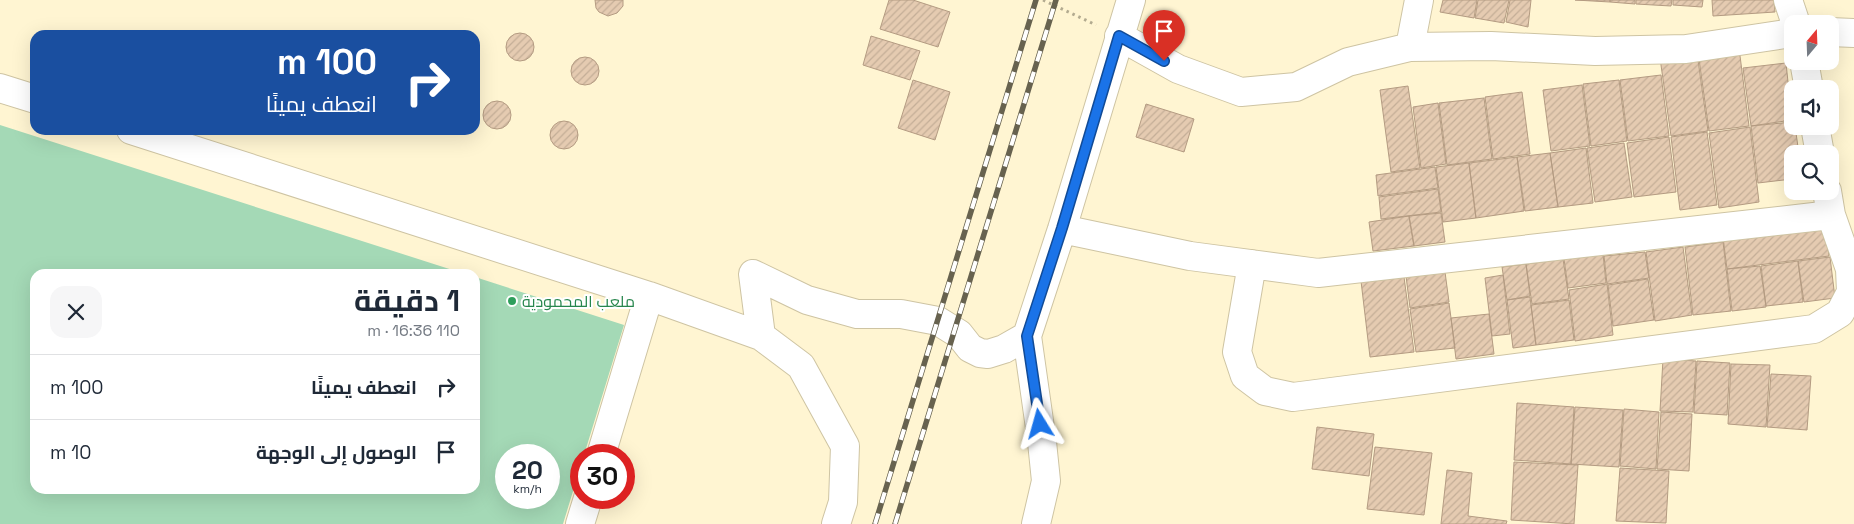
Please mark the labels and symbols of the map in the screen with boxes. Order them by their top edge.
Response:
pin [1143,10,1185,61]
north arrow [1784,15,1839,70]
place label: ملعب المحمودية [522,291,635,312]
marker: ملعب المحمودية [506,295,518,307]
position arrow [1013,397,1065,449]
speed limit sign: 30 [570,444,635,509]

